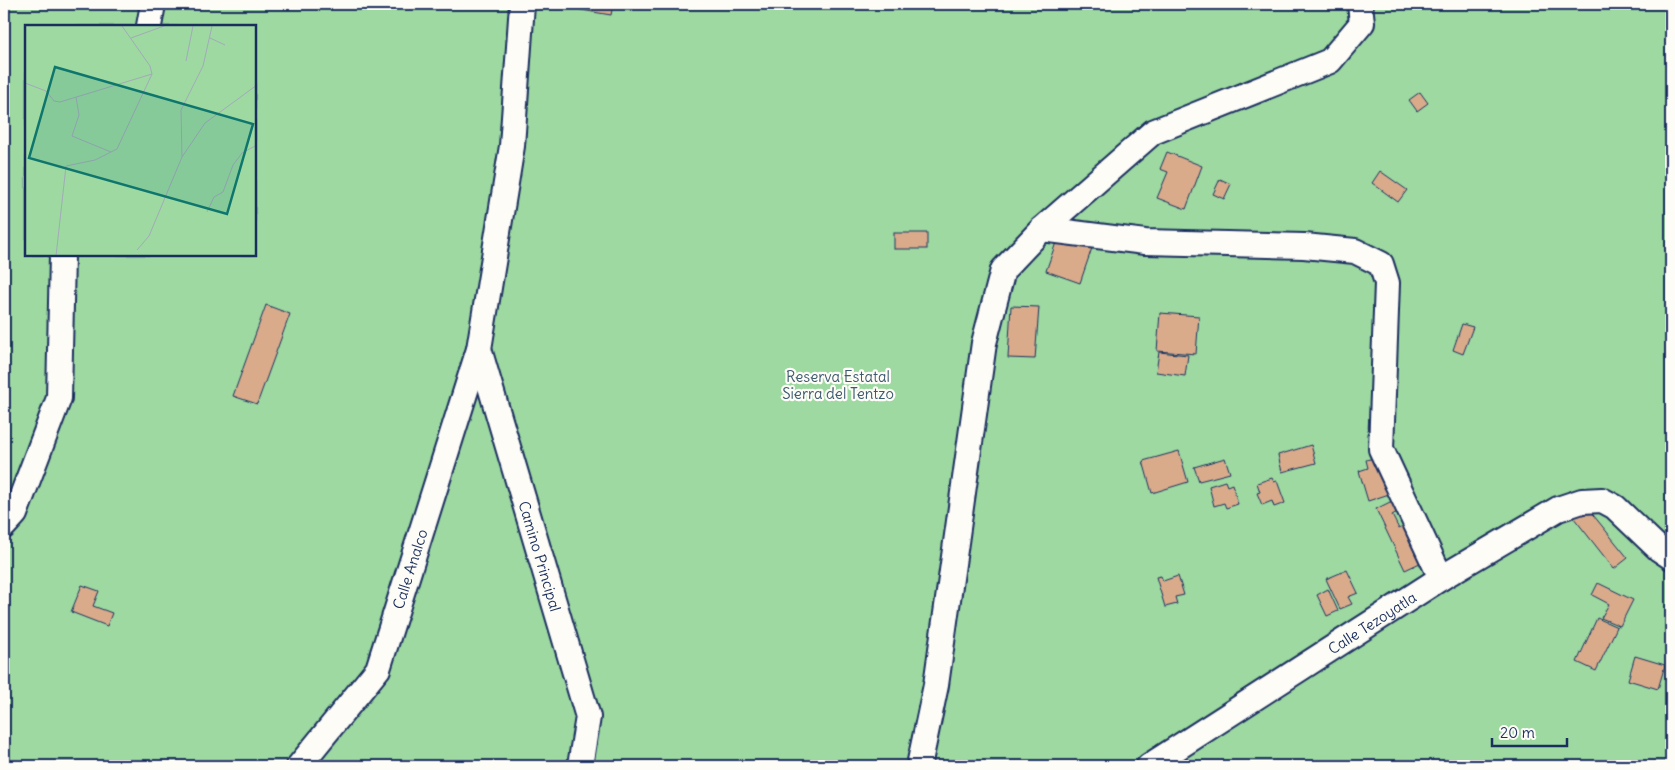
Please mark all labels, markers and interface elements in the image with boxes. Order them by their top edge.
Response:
inset map [25,25,256,256]
park label: Reserva Estatal Sierra del Tentzo [782,367,894,403]
street label: Camino Principal [515,499,566,614]
street label: Calle Analco [388,527,431,611]
street label: Calle Tezoyatla [1324,587,1420,658]
scale bar [1492,715,1568,747]
text: 20 m [1500,723,1535,742]

